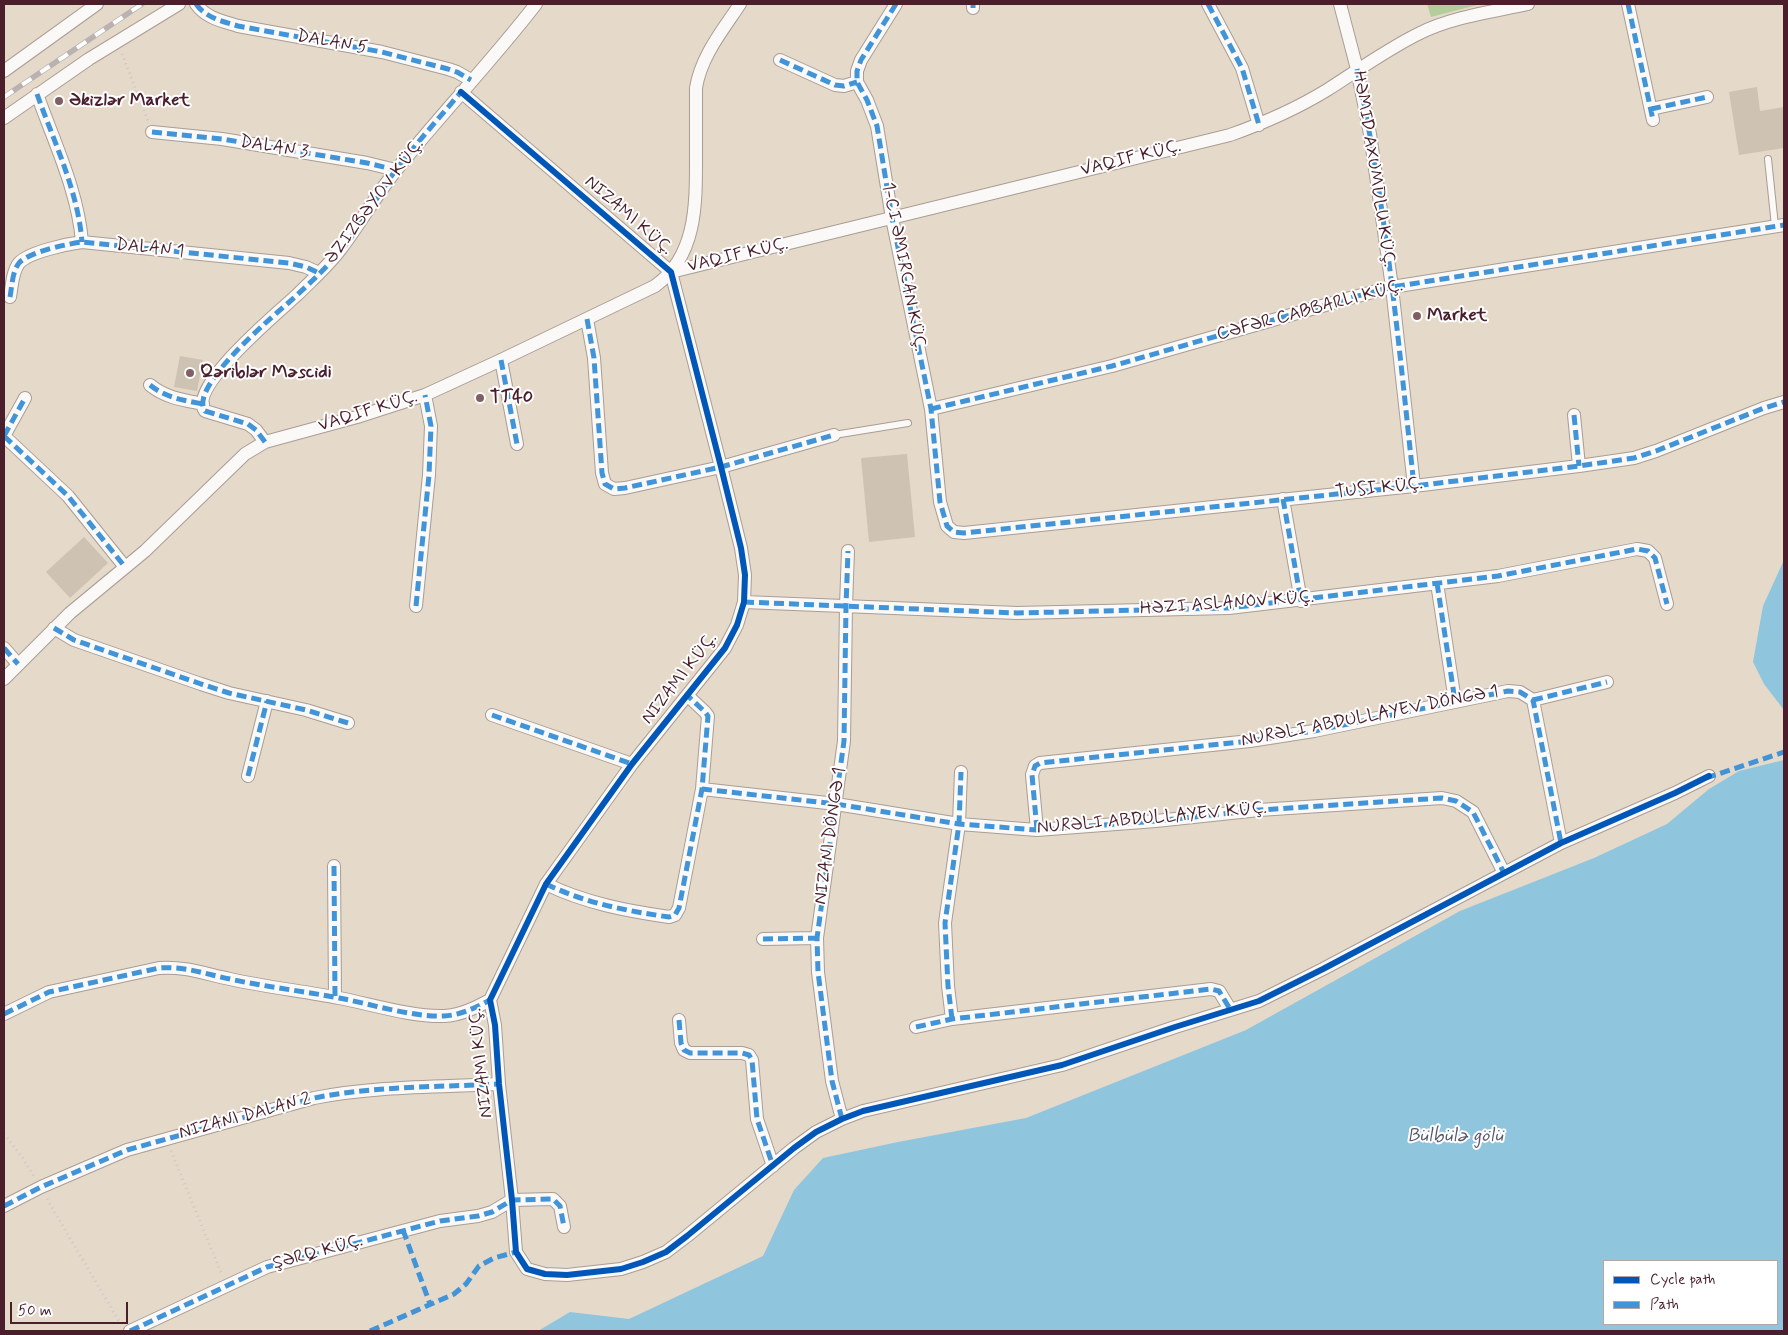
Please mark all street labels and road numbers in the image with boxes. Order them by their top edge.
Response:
street label: DALAN 5 [295,26,369,60]
street label: HƏMID AXUMDLU KÜÇ. [1347,69,1399,269]
street label: DALAN 3 [238,132,310,164]
street label: ƏZIZBƏYOV KÜÇ. [321,135,429,269]
street label: VAQIF KÜÇ. [1078,136,1184,182]
street label: NIZAMI KÜÇ. [579,172,677,260]
street label: 1-CI ƏMIRCAN KÜÇ. [876,181,930,353]
street label: VAQIF KÜÇ. [685,234,791,278]
street label: DALAN 1 [115,235,185,263]
street label: CƏFƏR CABBARLI KÜÇ. [1214,276,1406,346]
street label: VAQIF KÜÇ. [316,387,420,437]
street label: TUSI KÜÇ. [1334,474,1424,504]
street label: HƏZI ASLANOV KÜÇ. [1139,587,1315,621]
street label: NIZAMI KÜÇ. [638,629,722,729]
street label: NURƏLI ABDULLAYEV DÖNGƏ 1 [1239,681,1501,753]
street label: NIZANI DÖNGƏ 1 [811,766,851,906]
street label: NURƏLI ABDULLAYEV KÜÇ. [1036,798,1268,840]
street label: NIZAMI KÜÇ. [465,1007,499,1119]
street label: NIZANI DALAN 2 [177,1089,313,1145]
street label: ŞƏRQ KÜÇ. [271,1231,365,1275]

